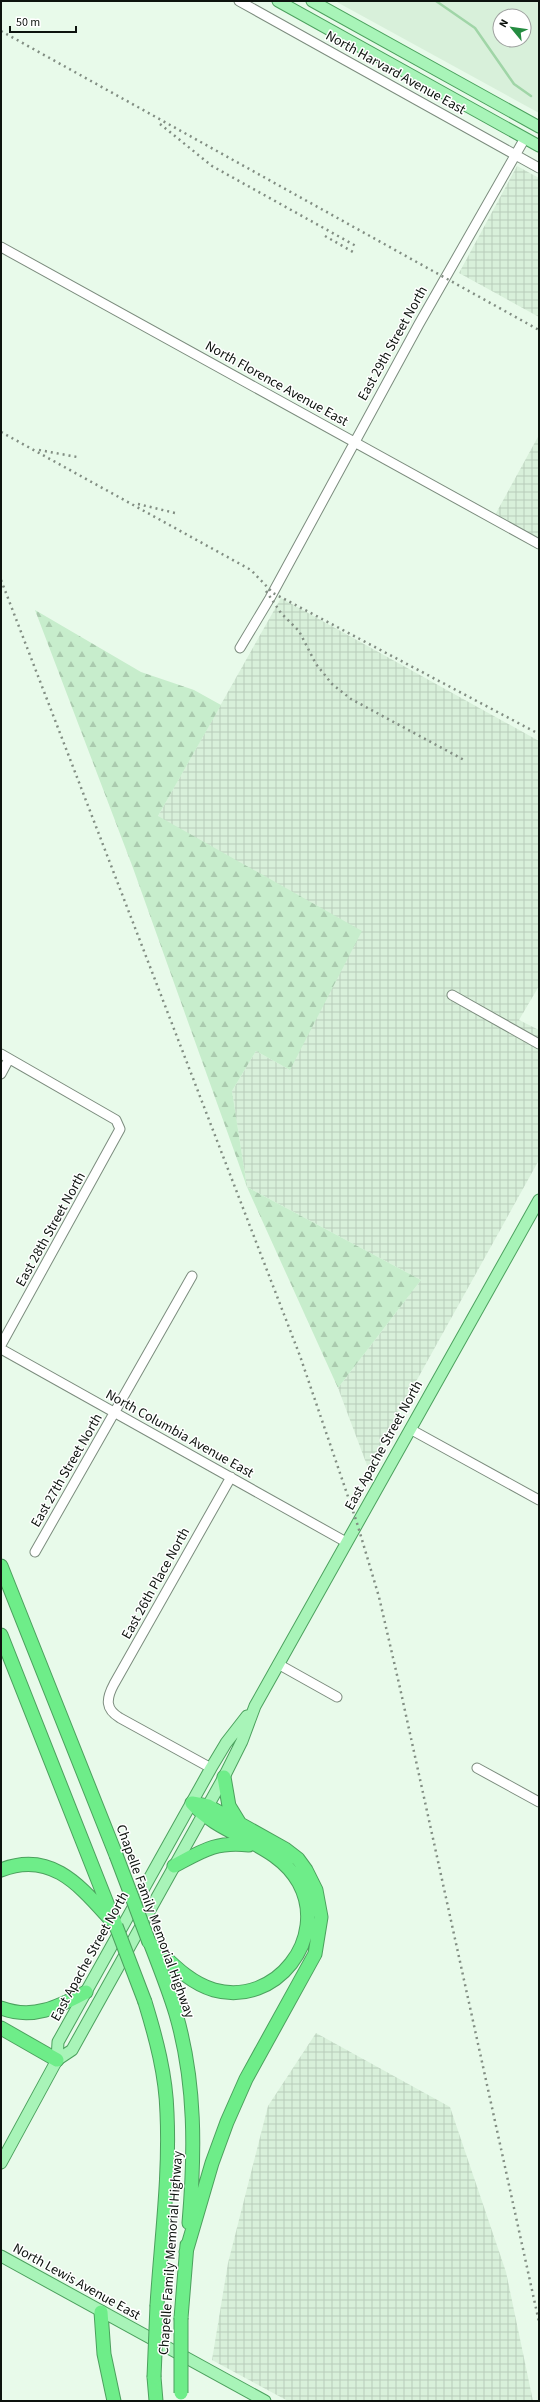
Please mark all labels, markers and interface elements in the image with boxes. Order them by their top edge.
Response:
scale bar [10,8,76,34]
north arrow [492,8,532,48]
text: 50 m [16,14,40,31]
text: N [495,17,512,30]
street label: North Harvard Avenue East [322,26,469,120]
street label: East 29th Street North [353,283,433,404]
street label: North Florence Avenue East [201,336,352,432]
street label: East 28th Street North [11,1169,91,1290]
street label: East Apache Street North [340,1377,428,1514]
street label: North Columbia Avenue East [102,1385,258,1483]
street label: East 27th Street North [26,1410,108,1531]
street label: East 26th Place North [117,1524,195,1643]
street label: Chapelle Family Memorial Highway [111,1822,200,2021]
street label: East Apache Street North [46,1888,134,2025]
street label: Chapelle Family Memorial Highway [154,2150,188,2356]
street label: North Lewis Avenue East [9,2238,144,2325]

